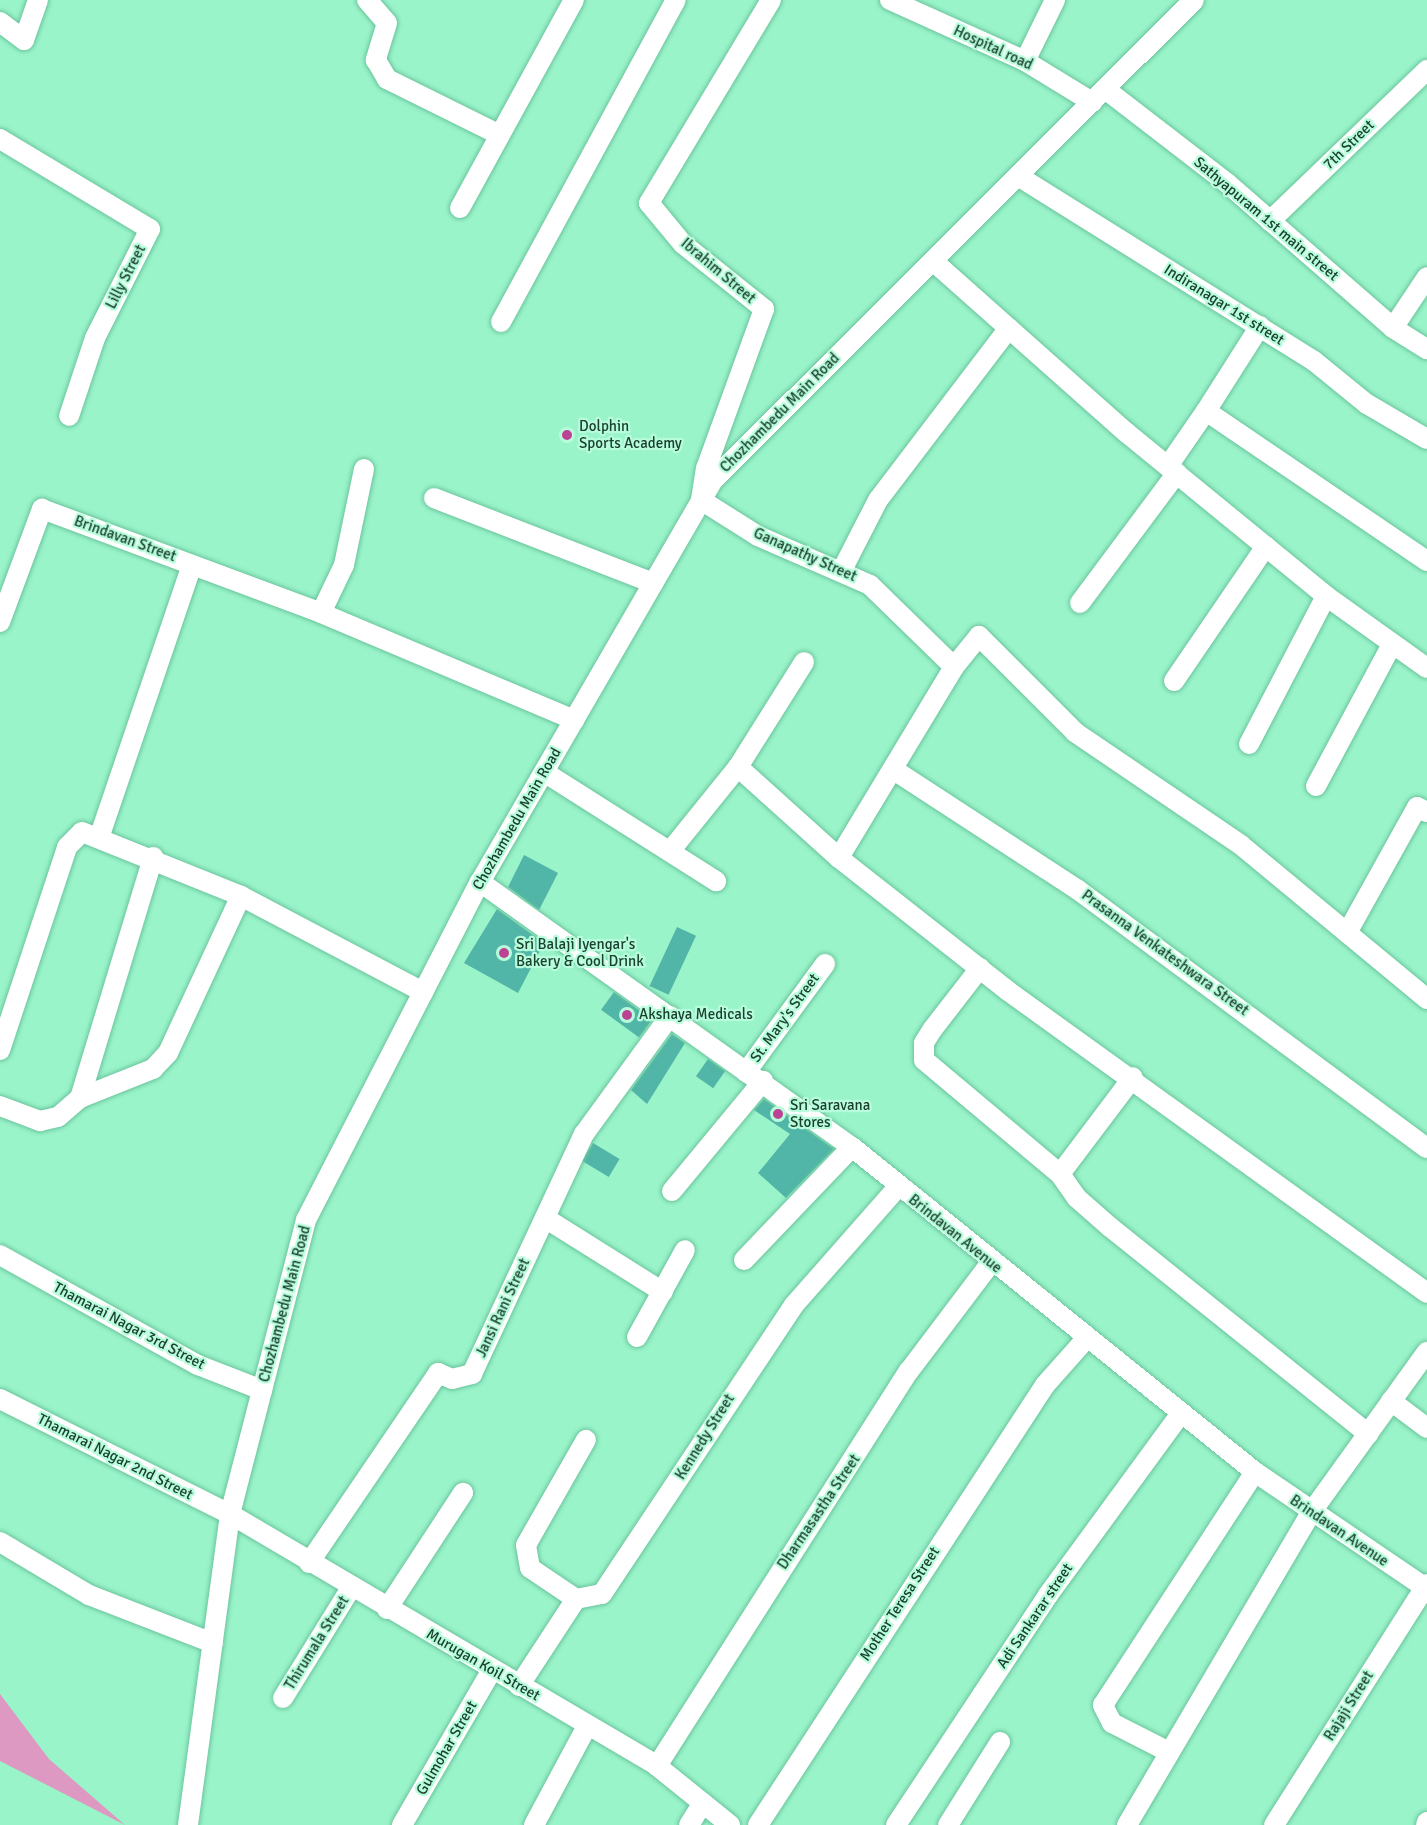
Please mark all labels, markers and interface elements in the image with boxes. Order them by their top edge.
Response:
street label: Hospital road [950,22,1036,74]
street label: 7th Street [1320,116,1378,174]
street label: Sathyapuram 1st main street [1190,153,1342,285]
street label: Ibrahim Street [677,235,759,307]
street label: Lilly Street [102,242,150,312]
street label: Indiranagar 1st street [1161,261,1287,349]
street label: Chozhambedu Main Road [717,350,843,476]
place label: Dolphin Sports Academy [579,417,682,452]
marker: Dolphin Sports Academy [560,428,574,442]
street label: Brindavan Street [72,512,178,566]
street label: Ganapathy Street [751,524,859,586]
street label: Chozhambedu Main Road [469,745,565,893]
street label: Prasanna Venkateshwara Street [1078,886,1252,1020]
place label: Sri Balaji Iyengar's Bakery & Cool Drink [516,935,644,970]
marker: Sri Balaji Iyengar's Bakery & Cool Drink [497,946,511,960]
street label: St. Mary's Street [747,970,823,1066]
place label: Akshaya Medicals [639,1006,753,1024]
marker: Akshaya Medicals [620,1008,634,1022]
place label: Sri Saravana Stores [790,1096,870,1131]
marker: Sri Saravana Stores [771,1107,785,1121]
street label: Brindavan Avenue [905,1191,1005,1277]
street label: Chozhambedu Main Road [255,1224,315,1384]
street label: Jansi Rani Street [472,1256,534,1360]
street label: Thamarai Nagar 3rd Street [50,1278,208,1374]
street label: Kennedy Street [672,1391,738,1483]
street label: Thamarai Nagar 2nd Street [34,1410,196,1504]
street label: Dharmasastha Street [774,1451,864,1573]
street label: Brindavan Avenue [1286,1491,1392,1571]
street label: Mother Teresa Street [856,1544,944,1664]
street label: Adi Sankarar street [993,1560,1077,1672]
street label: Thirumala Street [281,1593,353,1693]
street label: Murugan Koil Street [423,1625,543,1705]
street label: Rajaji Street [1320,1668,1378,1744]
street label: Gulmohar Street [413,1698,481,1798]

